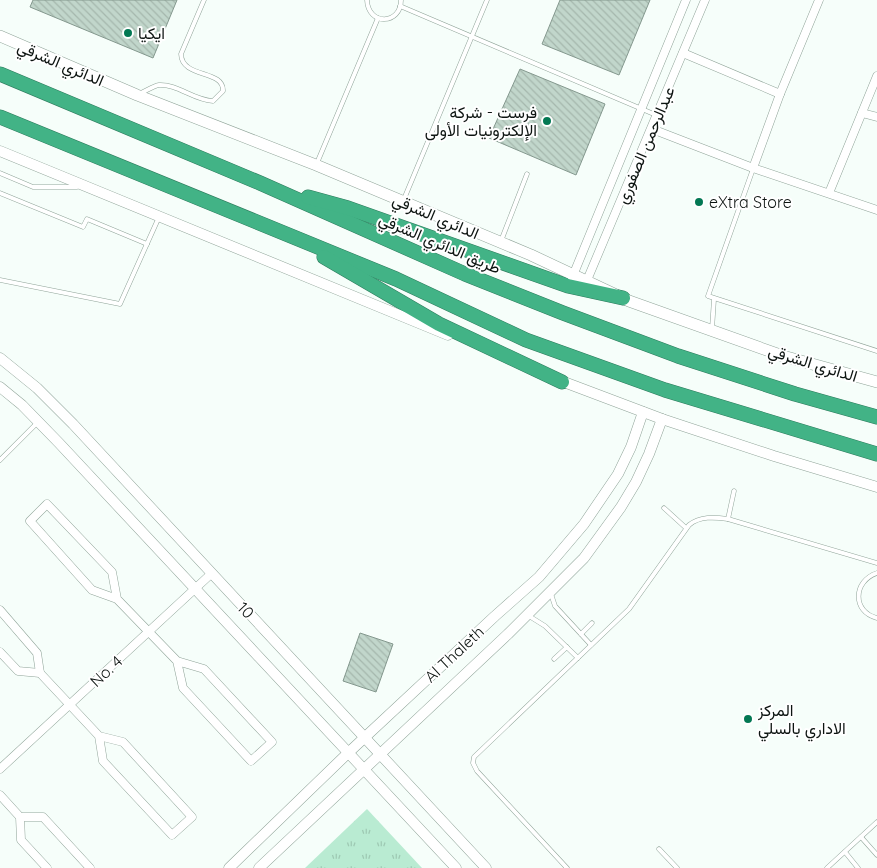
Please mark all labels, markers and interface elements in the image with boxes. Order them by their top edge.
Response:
place label: ايكيا [138,23,165,43]
marker: ايكيا [122,27,134,39]
street label: الدائري الشرقي [13,36,107,94]
street label: عبدالرحمن الصفوري [611,83,682,208]
place label: فرست - شركة الإلكترونيات الأولى [425,102,537,141]
marker: فرست - شركة الإلكترونيات الأولى [541,115,553,127]
street label: الدائري الشرقي [388,189,482,247]
place label: eXtra Store [709,192,792,212]
marker: eXtra Store [693,196,705,208]
street label: طريق الدائري الشرقي [375,208,504,281]
street label: الدائري الشرقي [765,340,860,390]
street label: 10 [233,598,259,622]
street label: Al Thaleth [420,621,488,687]
street label: No. 4 [86,651,126,691]
place label: المركز الاداري بالسلي [757,700,846,742]
marker: المركز الاداري بالسلي [742,713,754,725]

